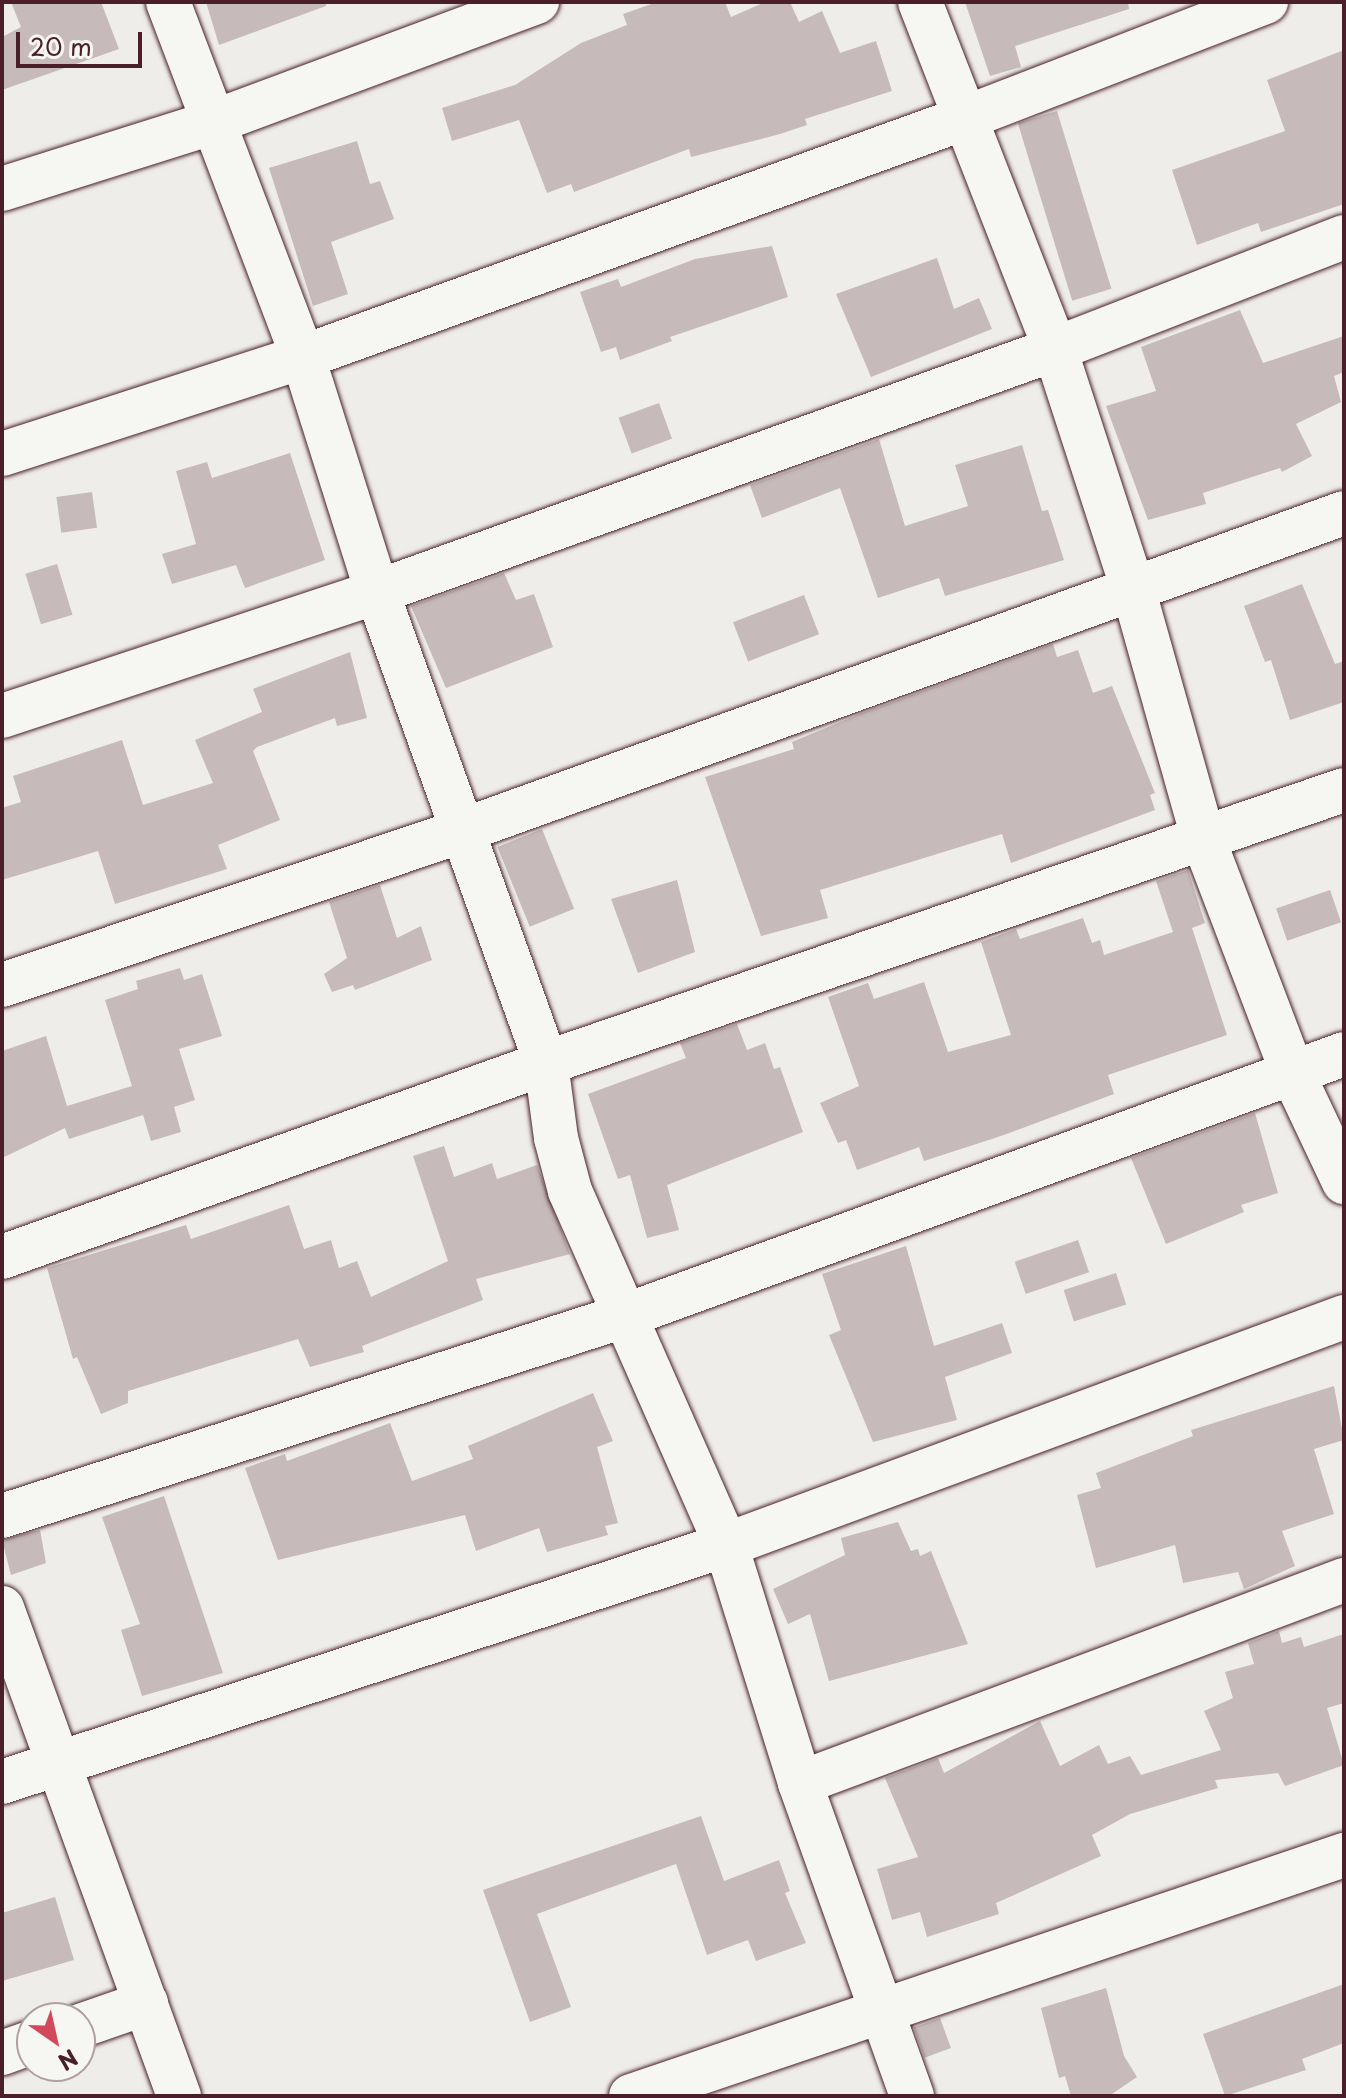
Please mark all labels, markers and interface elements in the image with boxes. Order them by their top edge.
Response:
scale bar [20,16,146,66]
text: 20 m [30,28,92,64]
north arrow [16,2002,96,2082]
text: N [52,2042,85,2079]

